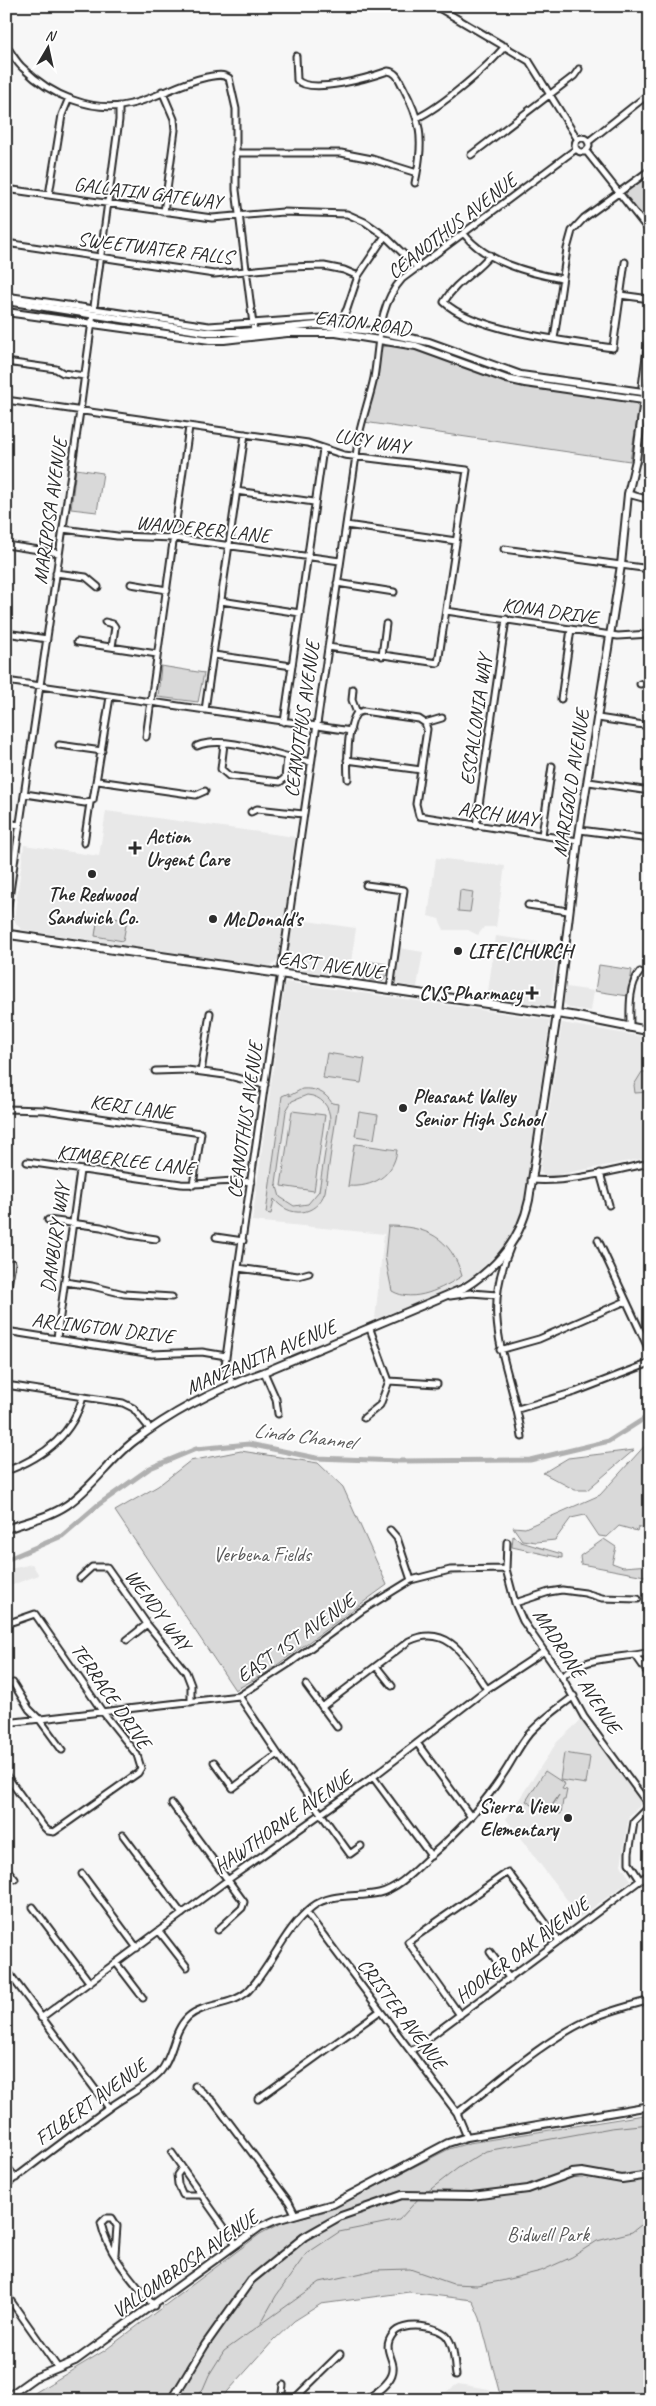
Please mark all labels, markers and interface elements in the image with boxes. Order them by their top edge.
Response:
north arrow [22,22,72,72]
text: N [44,27,58,45]
street label: CEANOTHUS AVENUE [382,166,524,284]
street label: GALLATIN GATEWAY [73,172,226,215]
street label: SWEETWATER FALLS [76,226,238,270]
street label: EATON ROAD [314,305,414,341]
street label: LUCY WAY [333,423,414,460]
street label: MARIPOSA AVENUE [27,434,73,585]
street label: WANDERER LANE [135,510,274,549]
street label: KONA DRIVE [501,592,602,630]
street label: CEANOTHUS AVENUE [279,636,326,799]
street label: ESCALLONIA WAY [455,650,498,787]
street label: MARIGOLD AVENUE [547,705,595,859]
street label: ARCH WAY [457,796,542,832]
place label: Action Urgent Care [146,824,231,872]
marker: Action Urgent Care [128,841,142,855]
marker: The Redwood Sandwich Co. [86,868,98,880]
place label: The Redwood Sandwich Co. [46,882,140,930]
place label: McDonald's [223,907,304,932]
marker: McDonald's [207,913,219,925]
place label: LIFE|CHURCH [468,939,576,964]
street label: EAST AVENUE [277,945,388,985]
marker: LIFE|CHURCH [452,945,464,957]
place label: CVS Pharmacy [419,981,524,1007]
marker: CVS Pharmacy [526,987,538,999]
street label: CEANOTHUS AVENUE [222,1037,269,1200]
place label: Pleasant Valley Senior High School [413,1084,548,1132]
street label: KERI LANE [89,1089,178,1126]
marker: Pleasant Valley Senior High School [397,1102,409,1114]
street label: KIMBERLEE LANE [56,1139,199,1181]
street label: DANBURY WAY [35,1178,76,1294]
street label: ARLINGTON DRIVE [31,1307,178,1349]
street label: MANZANITA AVENUE [182,1313,343,1400]
water label: Lindo Channel [252,1417,362,1456]
park label: Verbena Fields [213,1542,313,1567]
street label: WENDY WAY [119,1564,198,1658]
street label: EAST 1ST AVENUE [232,1586,362,1688]
street label: MADRONE AVENUE [527,1604,628,1740]
street label: TERRACE DRIVE [65,1638,158,1756]
street label: HAWTHORNE AVENUE [209,1763,359,1879]
place label: Sierra View Elementary [479,1794,560,1842]
marker: Sierra View Elementary [562,1812,574,1824]
street label: HOOKER OAK AVENUE [450,1890,596,2009]
street label: CRISTER AVENUE [352,1953,454,2077]
street label: FILBERT AVENUE [30,2051,154,2151]
street label: VALLOMBROSA AVENUE [107,2203,265,2324]
park label: Bidwell Park [507,2222,591,2247]

